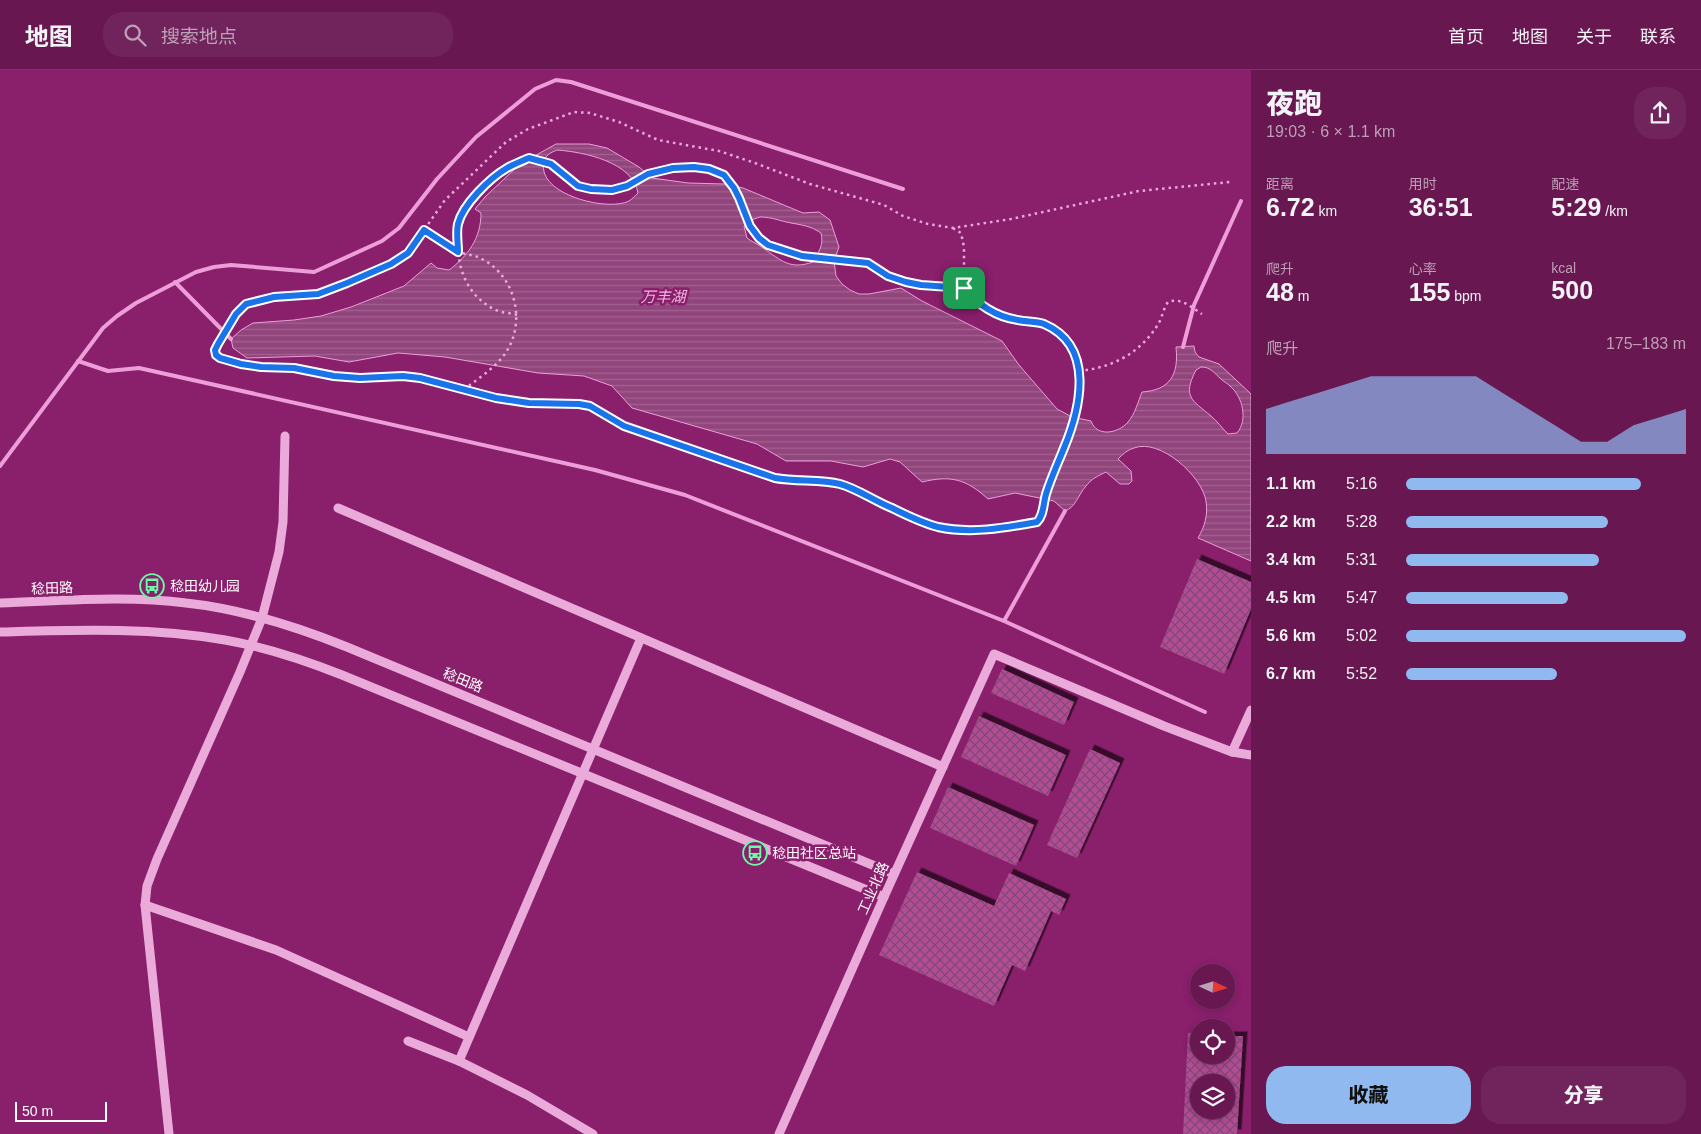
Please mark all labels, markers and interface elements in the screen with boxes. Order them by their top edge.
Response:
search box [103,12,453,57]
icon: search [121,21,149,49]
text: 地图 [25,23,73,50]
text: 搜索地点 [161,26,237,47]
text: 首页 [1448,27,1484,47]
text: 地图 [1512,27,1548,47]
text: 关于 [1576,27,1612,47]
text: 联系 [1640,27,1676,47]
button: share [1634,87,1686,139]
text: 夜跑 [1266,88,1322,119]
text: 19:03 · 6 × 1.1 km [1266,123,1395,140]
text: 距离 [1266,176,1294,192]
text: 用时 [1409,176,1437,192]
text: 配速 [1551,176,1579,192]
text: 6.72 [1266,193,1315,221]
text: 36:51 [1409,193,1473,221]
text: 5:29 [1551,193,1601,221]
text: km [1315,203,1337,219]
text: /km [1601,203,1628,219]
text: kcal [1551,260,1576,276]
text: 爬升 [1266,261,1294,277]
text: 心率 [1409,261,1437,277]
pin [943,267,985,309]
icon: arrive [950,274,978,302]
text: 500 [1551,276,1593,304]
text: 48 [1266,278,1294,306]
text: 155 [1409,278,1450,306]
water label: 万丰湖 [640,288,687,305]
text: m [1294,288,1309,304]
text: bpm [1450,288,1482,304]
text: 175–183 m [1606,335,1686,352]
text: 爬升 [1266,340,1298,357]
text: 1.1 km [1266,475,1316,492]
text: 5:16 [1346,475,1377,492]
text: 2.2 km [1266,513,1316,530]
text: 5:28 [1346,513,1377,530]
text: 3.4 km [1266,551,1316,568]
text: 5:31 [1346,551,1377,568]
bus stop icon: 稔田幼儿园 [139,573,165,599]
place label: 稔田幼儿园 [170,578,240,594]
street label: 稔田路 [31,579,73,597]
text: 4.5 km [1266,589,1316,606]
text: 5:47 [1346,589,1377,606]
text: 5.6 km [1266,627,1316,644]
text: 5:02 [1346,627,1377,644]
street label: 稔田路 [441,665,485,695]
text: 6.7 km [1266,665,1316,682]
text: 5:52 [1346,665,1377,682]
bus stop icon: 稔田社区总站 [742,840,768,866]
place label: 稔田社区总站 [772,845,856,861]
street label: 工业北路 [854,859,892,917]
north arrow [1190,964,1235,1009]
map controls [1190,964,1235,1119]
button: locate [1190,1019,1235,1064]
button: 收藏 [1266,1066,1471,1124]
button: 分享 [1481,1066,1686,1124]
button: layers [1190,1074,1235,1119]
scale bar [15,1099,108,1122]
text: 50 m [22,1103,53,1119]

